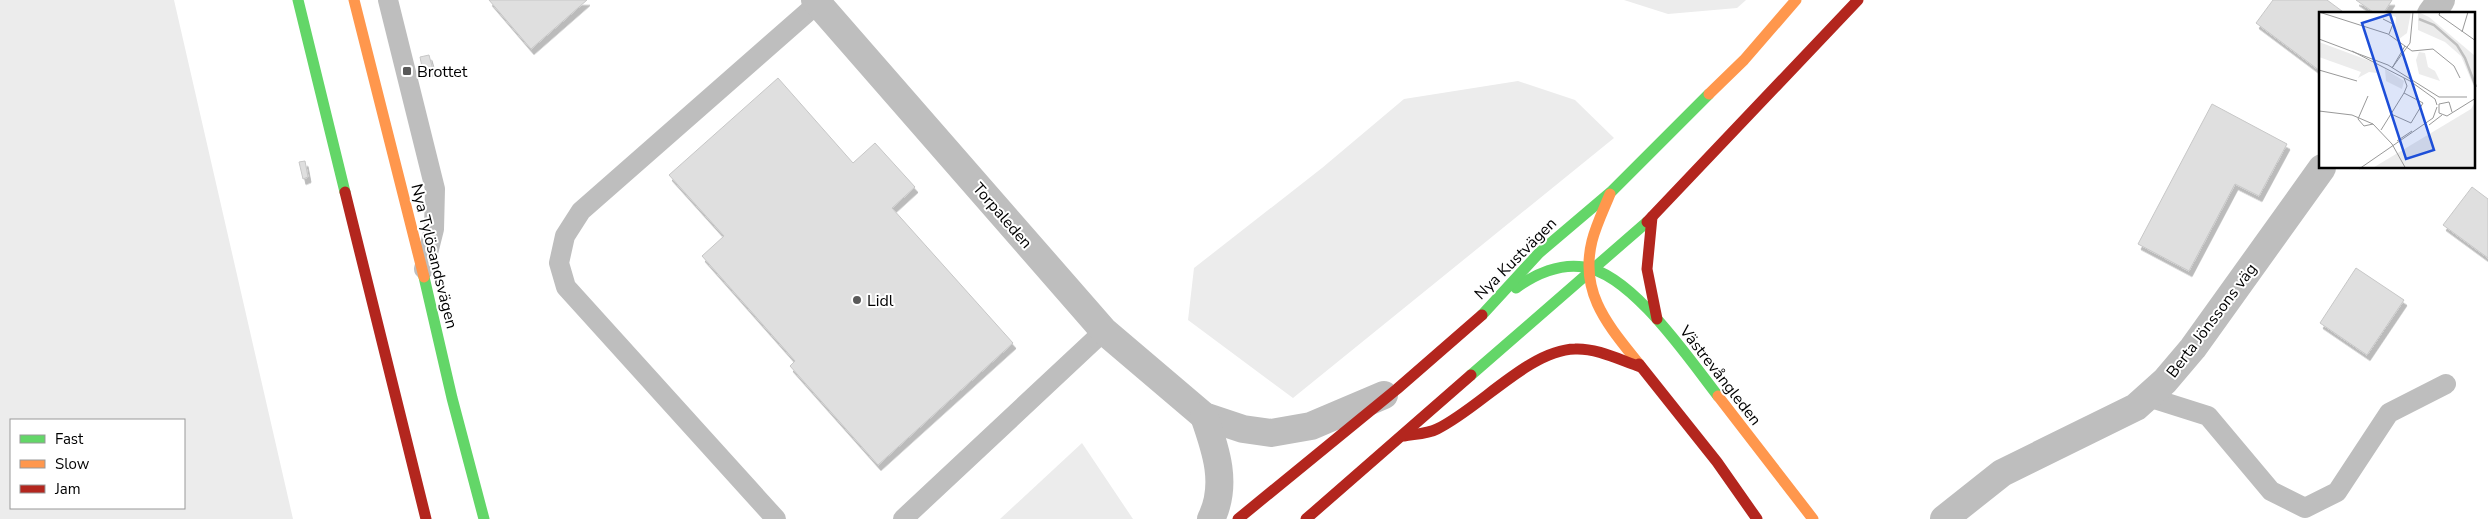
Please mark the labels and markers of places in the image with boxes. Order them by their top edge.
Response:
place label: Brottet [417,61,468,83]
marker: Brottet [401,65,413,77]
place label: Lidl [867,290,894,312]
marker: Lidl [851,294,863,306]

